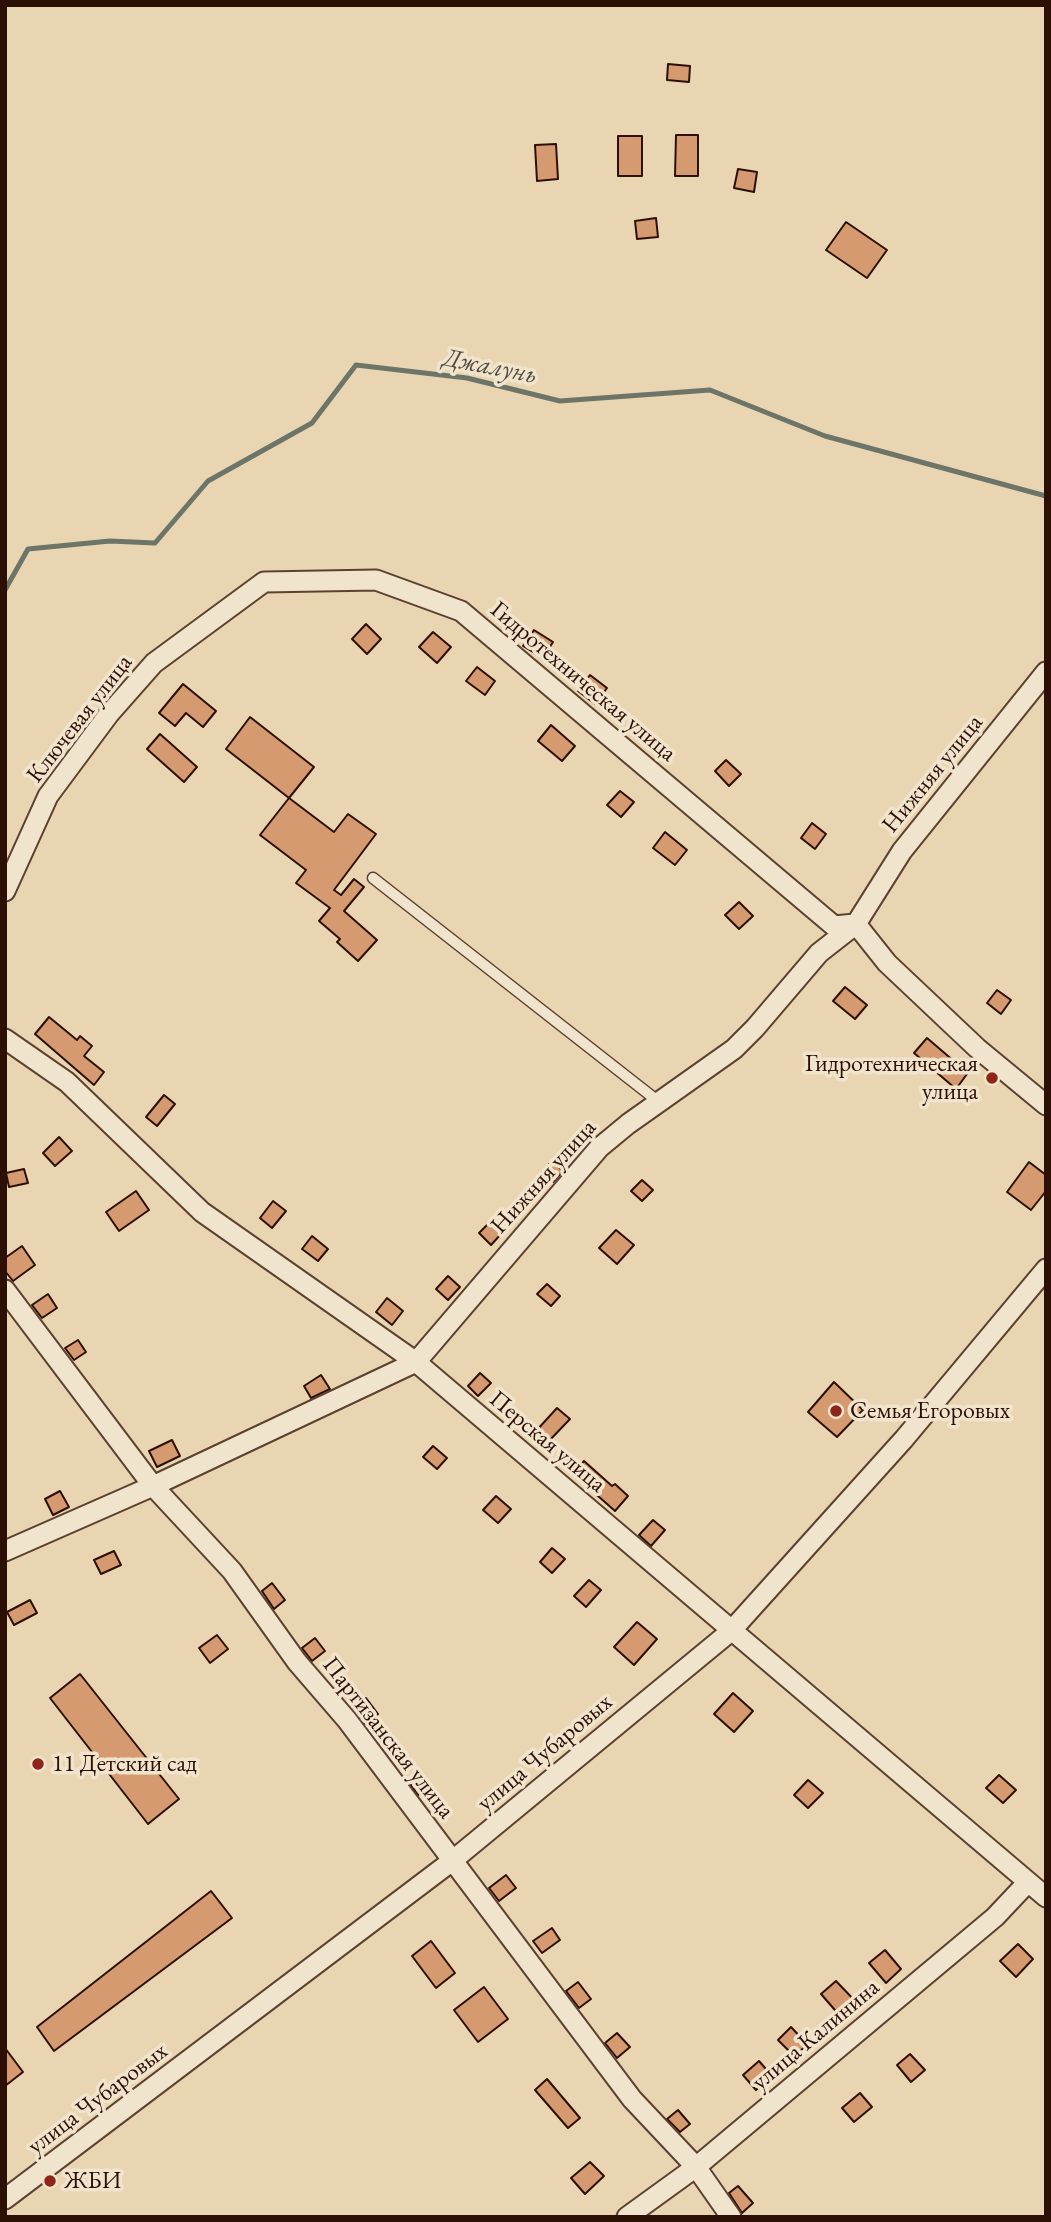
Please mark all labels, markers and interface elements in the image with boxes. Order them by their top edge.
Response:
water label: Джалунь [441,343,539,391]
street label: Гидротехническая улица [484,596,682,768]
street label: Ключевая улица [21,649,139,789]
street label: Нижняя улица [877,709,989,839]
place label: Гидротехническая улица [805,1050,978,1106]
marker: Гидротехническая улица [984,1070,1000,1086]
street label: Нижняя улица [485,1114,603,1240]
street label: Перская улица [483,1385,611,1499]
place label: Семья Егоровых [850,1397,1010,1425]
marker: Семья Егоровых [828,1403,844,1419]
street label: Партизанская улица [316,1651,460,1825]
street label: улица Чубаровых [472,1688,618,1818]
place label: 11 Детский сад [52,1750,197,1778]
marker: 11 Детский сад [30,1756,46,1772]
street label: улица Калинина [746,1973,886,2097]
street label: улица Чубаровых [22,2037,174,2161]
place label: ЖБИ [64,2167,121,2195]
marker: ЖБИ [42,2173,58,2189]

